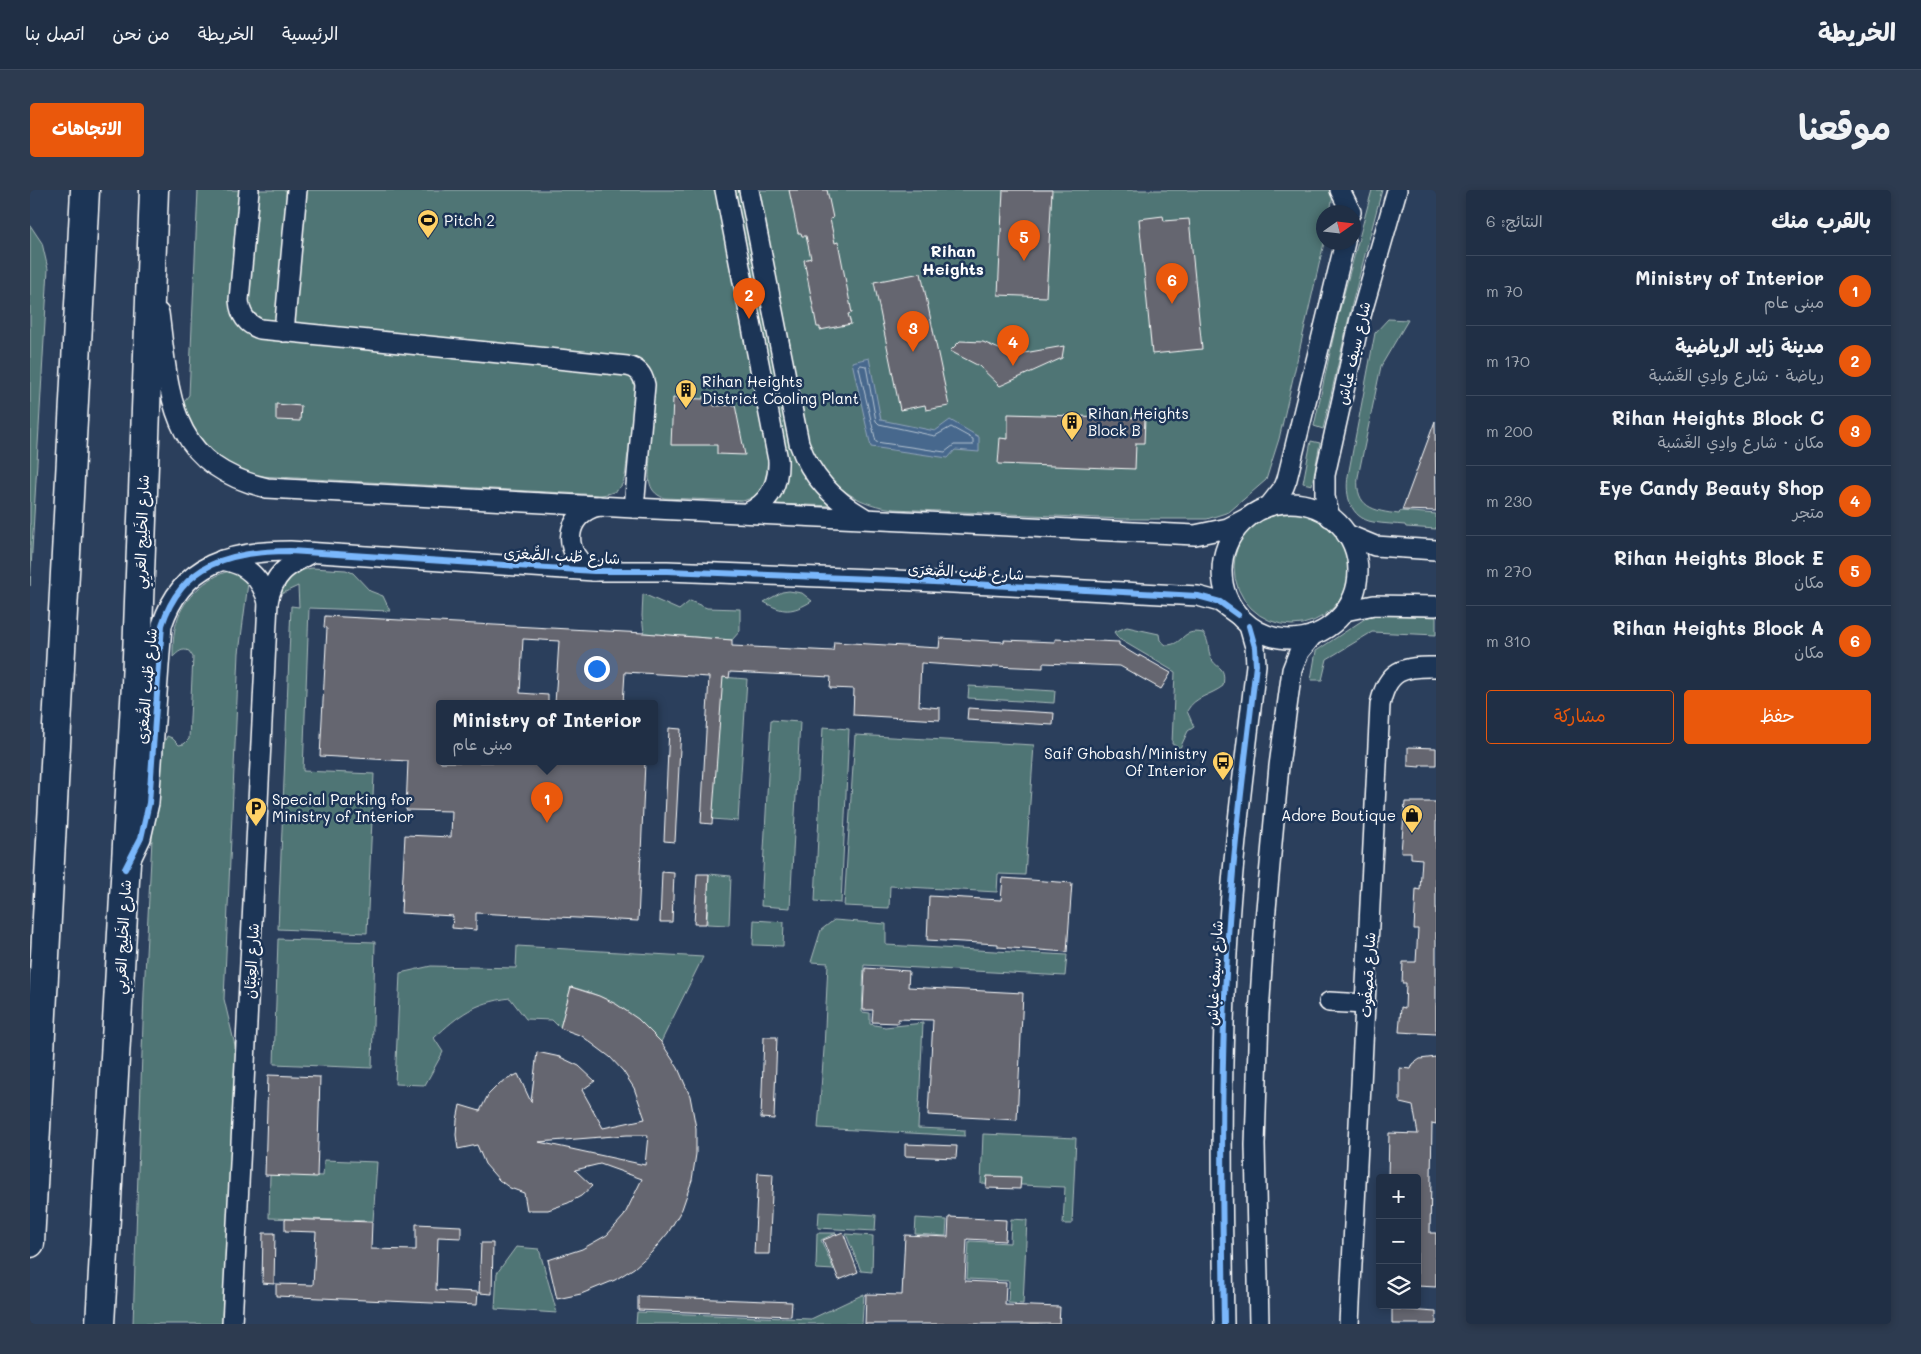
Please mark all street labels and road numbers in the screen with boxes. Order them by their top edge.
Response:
street label: شارع سيف غباش [1331,299,1376,407]
street label: شارع الخَلِيج العَربِي [129,474,157,590]
street label: شارع طُنب الصُّغرَى [503,542,621,569]
street label: شارع طُنب الصُّغرَى [907,558,1025,585]
street label: شارع طُنب الصُّغرَى [131,627,162,745]
street label: شارع الخَلِيج العَربِي [109,879,139,995]
street label: شارع سيف غباش [1201,920,1228,1026]
street label: شارع العِبَيَّان [239,923,264,999]
street label: شارع مَصفُوت [1355,932,1380,1018]

